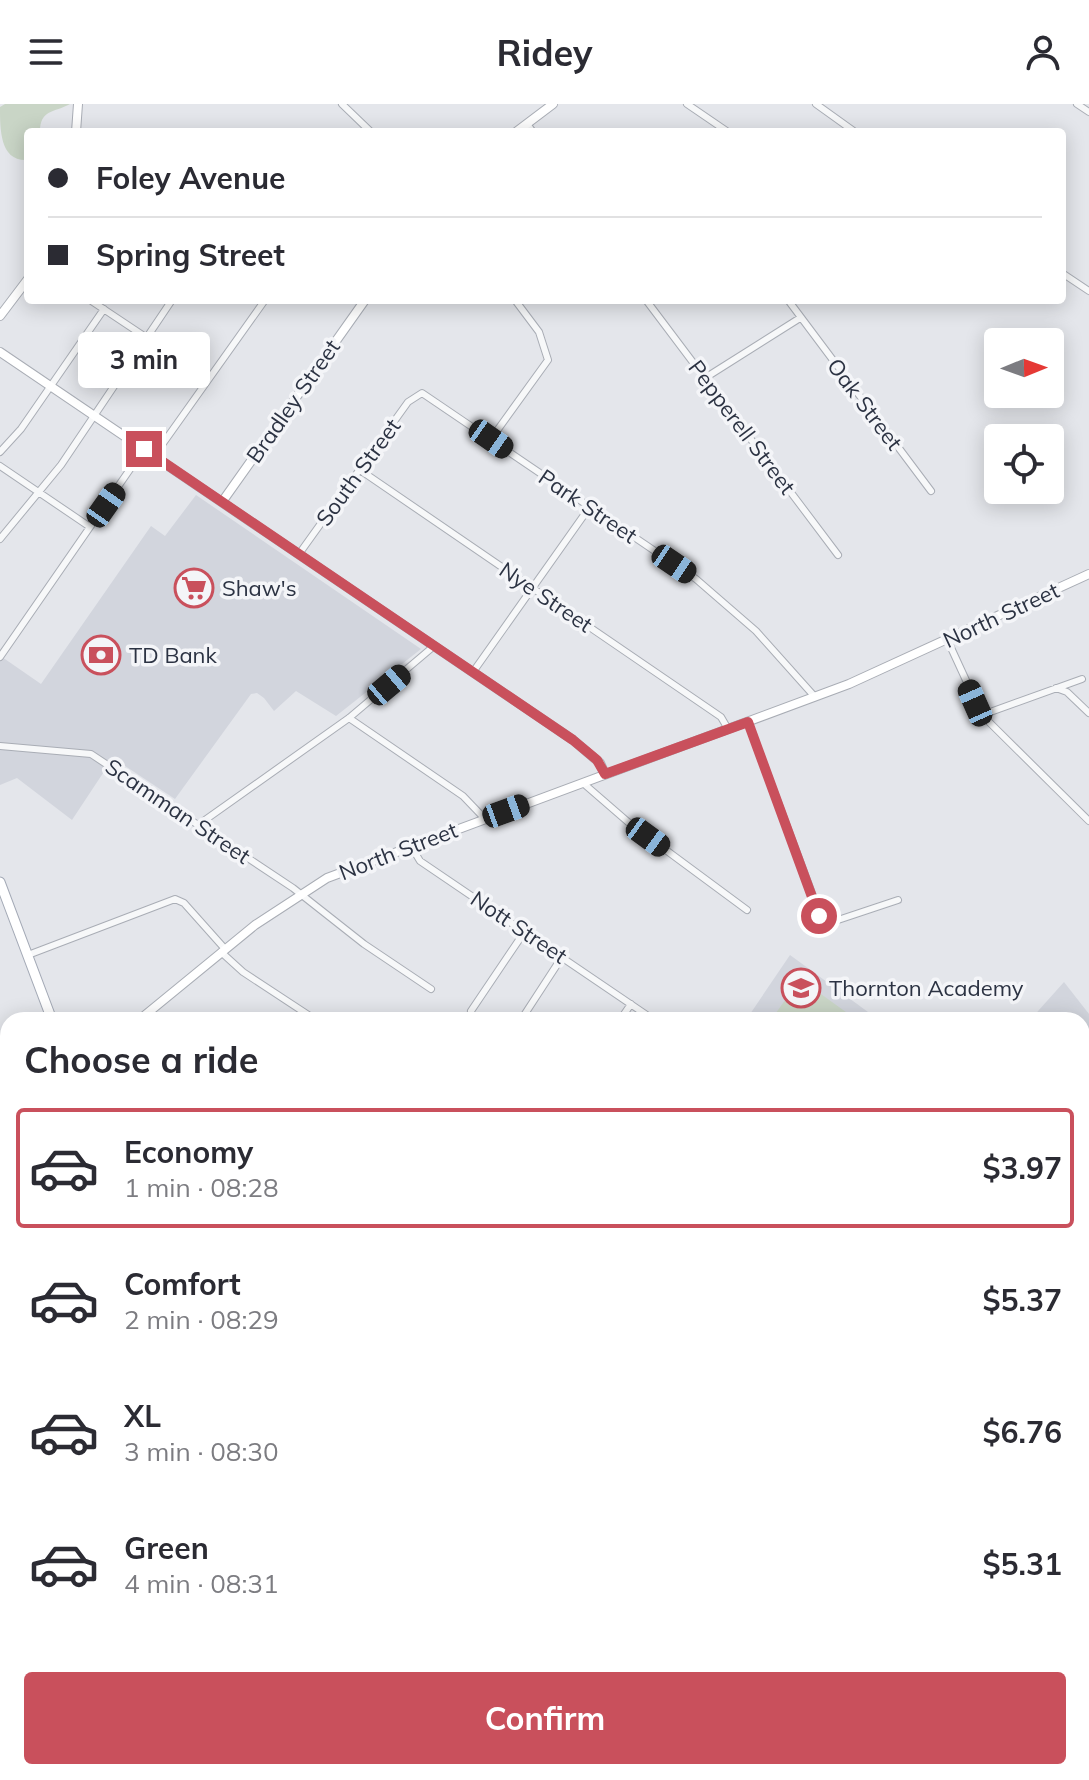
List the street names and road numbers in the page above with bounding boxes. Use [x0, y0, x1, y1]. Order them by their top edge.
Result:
street label: Bradley Street [240, 334, 346, 468]
street label: Oak Street [821, 352, 909, 456]
street label: Pepperell Street [682, 354, 802, 500]
street label: South Street [310, 413, 407, 531]
street label: Park Street [533, 463, 643, 549]
street label: Nye Street [494, 556, 598, 639]
street label: North Street [939, 576, 1064, 654]
street label: Scamman Street [100, 752, 256, 870]
street label: North Street [335, 815, 462, 886]
street label: Nott Street [465, 884, 573, 970]

